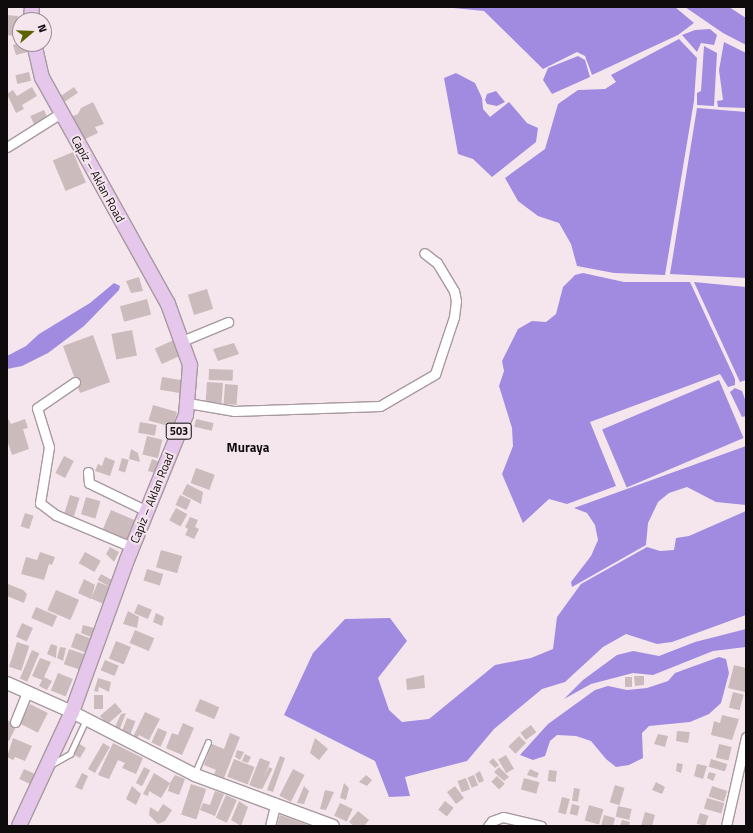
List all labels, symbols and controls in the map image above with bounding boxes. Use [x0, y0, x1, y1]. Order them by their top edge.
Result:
north arrow [12, 12, 52, 52]
text: N [34, 22, 51, 35]
street label: Capiz – Aklan Road [68, 133, 128, 225]
road number: 503 [165, 422, 193, 440]
district label: Muraya [227, 439, 269, 455]
street label: Capiz – Aklan Road [127, 451, 177, 545]

